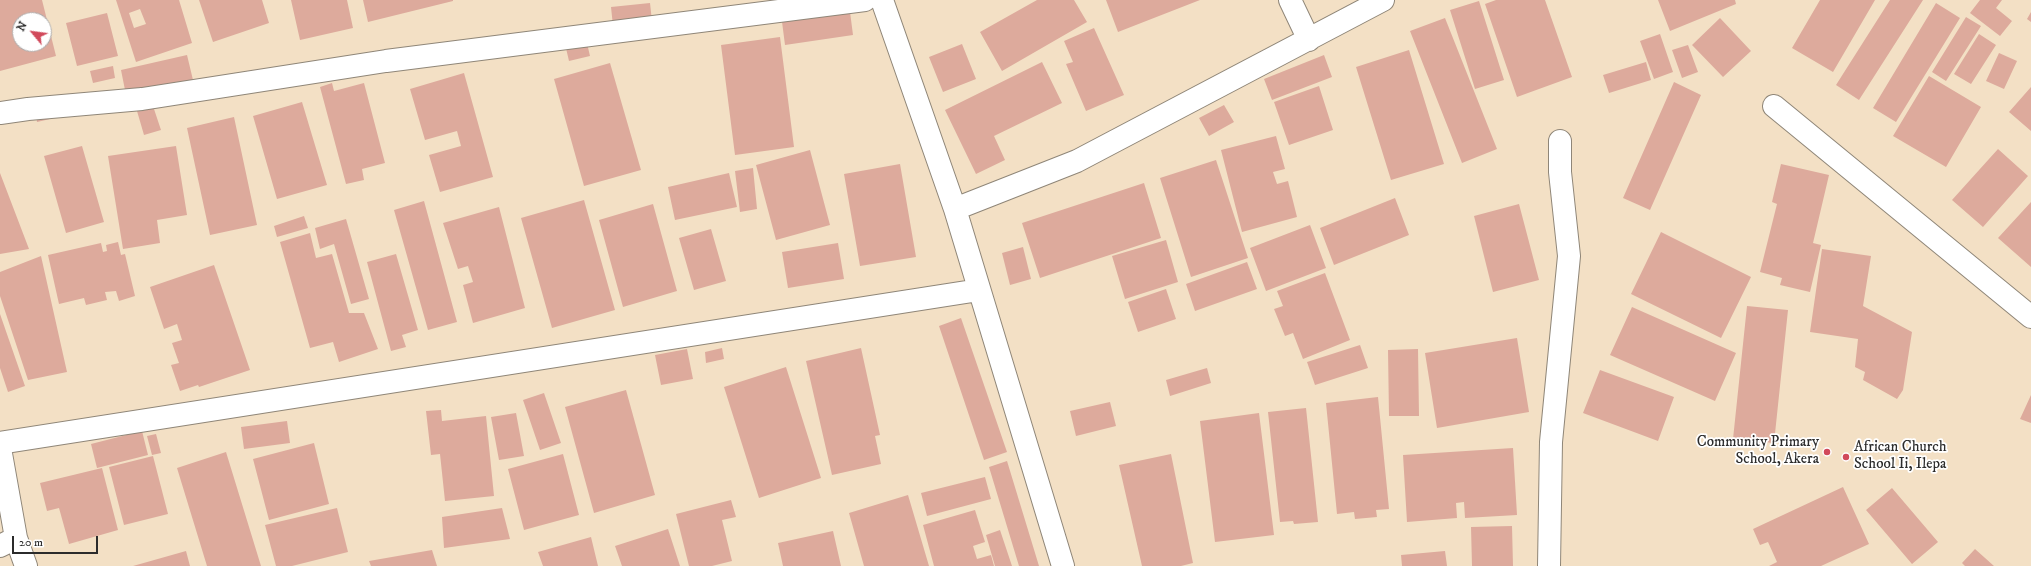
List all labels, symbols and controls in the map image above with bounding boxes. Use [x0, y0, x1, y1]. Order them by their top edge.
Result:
north arrow [12, 12, 52, 52]
text: N [14, 19, 31, 34]
place label: Community Primary School, Akera [1697, 434, 1819, 469]
place label: African Church School Ii, Ilepa [1854, 439, 1947, 474]
marker: Community Primary School, Akera [1822, 447, 1832, 457]
marker: African Church School Ii, Ilepa [1841, 452, 1851, 462]
scale bar [14, 528, 100, 554]
text: 20 m [19, 535, 43, 550]

